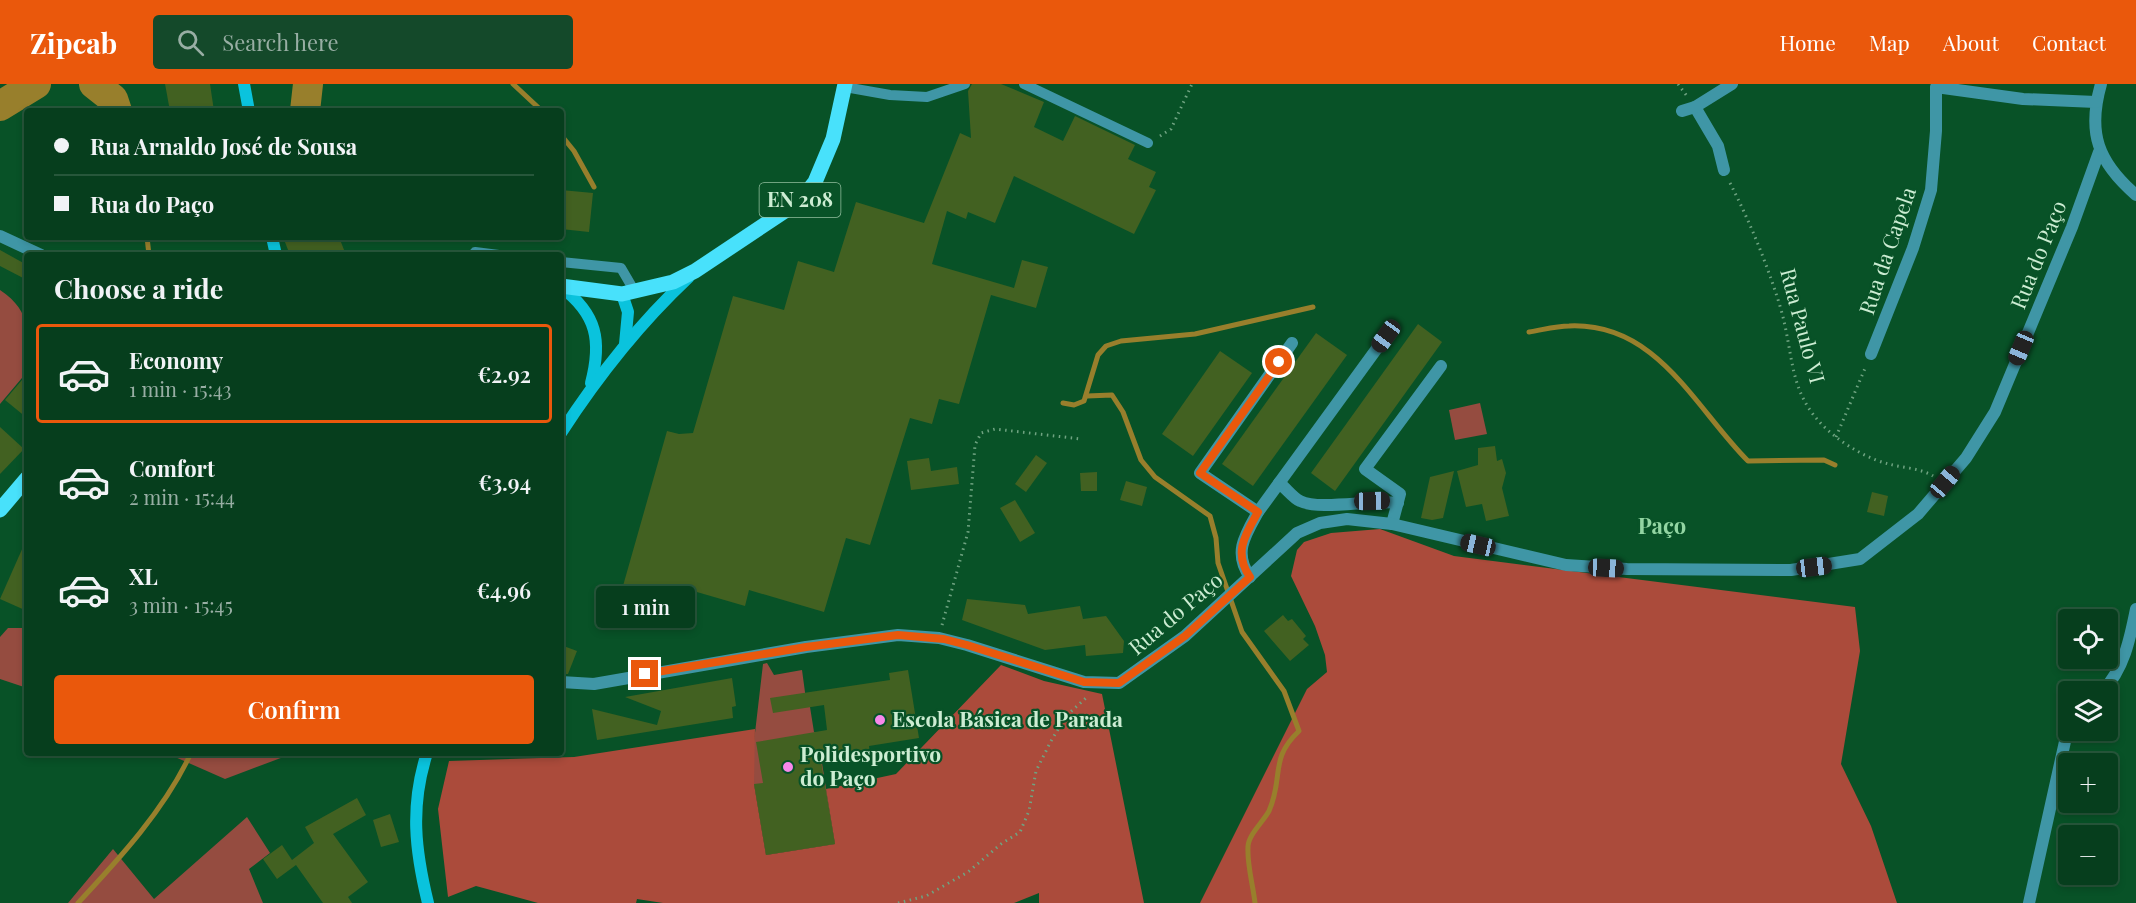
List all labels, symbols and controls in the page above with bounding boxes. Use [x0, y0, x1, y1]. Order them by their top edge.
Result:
search box [153, 15, 573, 69]
text: Zipcab [30, 24, 117, 61]
icon: search [174, 26, 207, 59]
text: Search here [222, 27, 339, 57]
text: Home [1780, 28, 1836, 56]
text: Map [1869, 28, 1910, 56]
text: About [1943, 28, 1999, 56]
text: Contact [2032, 28, 2106, 56]
text: Rua Arnaldo José de Sousa [90, 131, 357, 161]
street label: Rua da Capela [1851, 182, 1921, 318]
road number: EN 208 [760, 183, 840, 217]
text: Rua do Paço [90, 189, 214, 219]
street label: Rua do Paço [2003, 196, 2072, 313]
street label: Rua Paulo VI [1775, 265, 1833, 386]
text: Choose a ride [54, 270, 223, 306]
car [1368, 316, 1404, 356]
car [2006, 328, 2036, 368]
text: Economy [129, 345, 223, 375]
icon: car [57, 347, 111, 401]
route start [1265, 348, 1292, 375]
text: €2.92 [477, 359, 531, 389]
text: 1 min · 15:43 [129, 375, 232, 402]
text: Comfort [129, 453, 215, 483]
icon: car [57, 455, 111, 509]
car [1927, 462, 1963, 502]
text: €3.94 [478, 467, 531, 497]
text: 2 min · 15:44 [129, 483, 235, 510]
car [1354, 492, 1390, 510]
district label: Paço [1638, 510, 1686, 540]
car [1458, 532, 1498, 558]
car [1795, 556, 1833, 578]
car [1588, 558, 1624, 578]
text: XL [129, 561, 158, 591]
icon: car [57, 563, 111, 617]
street label: Rua do Paço [1122, 565, 1228, 660]
text: €4.96 [476, 575, 531, 605]
callout: 1 min [596, 587, 694, 629]
text: 3 min · 15:45 [129, 591, 233, 618]
text: 1 min [621, 593, 670, 620]
map controls [2058, 609, 2118, 885]
button: locate [2058, 609, 2118, 669]
route end [631, 660, 658, 687]
button: Confirm [54, 675, 534, 744]
button: layers [2058, 681, 2118, 741]
place label: Escola Básica de Parada [892, 704, 1123, 732]
marker: Escola Básica de Parada [873, 713, 887, 727]
place label: Polidesportivo do Paço [800, 739, 941, 791]
button: + [2058, 753, 2118, 813]
marker: Polidesportivo do Paço [781, 760, 795, 774]
button: − [2058, 825, 2118, 885]

